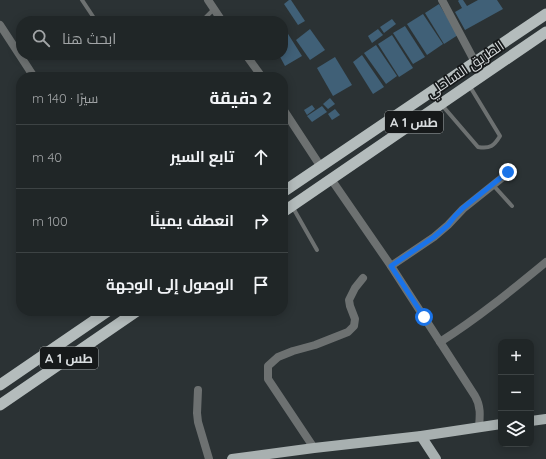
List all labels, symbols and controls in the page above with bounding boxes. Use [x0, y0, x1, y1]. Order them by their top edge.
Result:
search box [16, 16, 288, 60]
icon: search [30, 27, 52, 49]
text: ابحث هنا [62, 29, 116, 48]
street label: الطريق الساحلي [423, 36, 509, 104]
text: 2 دقيقة [209, 87, 272, 108]
text: سيرًا · 140 m [32, 90, 98, 106]
road number: A 1 طس [385, 111, 443, 133]
icon: ahead [250, 146, 272, 168]
text: تابع السير [170, 147, 234, 166]
text: 40 m [32, 149, 62, 165]
route end [499, 163, 517, 181]
icon: right [250, 210, 272, 232]
text: انعطف يمينًا [150, 211, 234, 230]
text: 100 m [32, 213, 68, 229]
icon: arrive [250, 274, 272, 296]
text: الوصول إلى الوجهة [106, 275, 234, 294]
route start [415, 308, 433, 326]
map controls [498, 339, 534, 447]
button: + [498, 339, 534, 375]
road number: A 1 طس [40, 347, 98, 369]
button: − [498, 375, 534, 411]
button: layers [498, 411, 534, 447]

